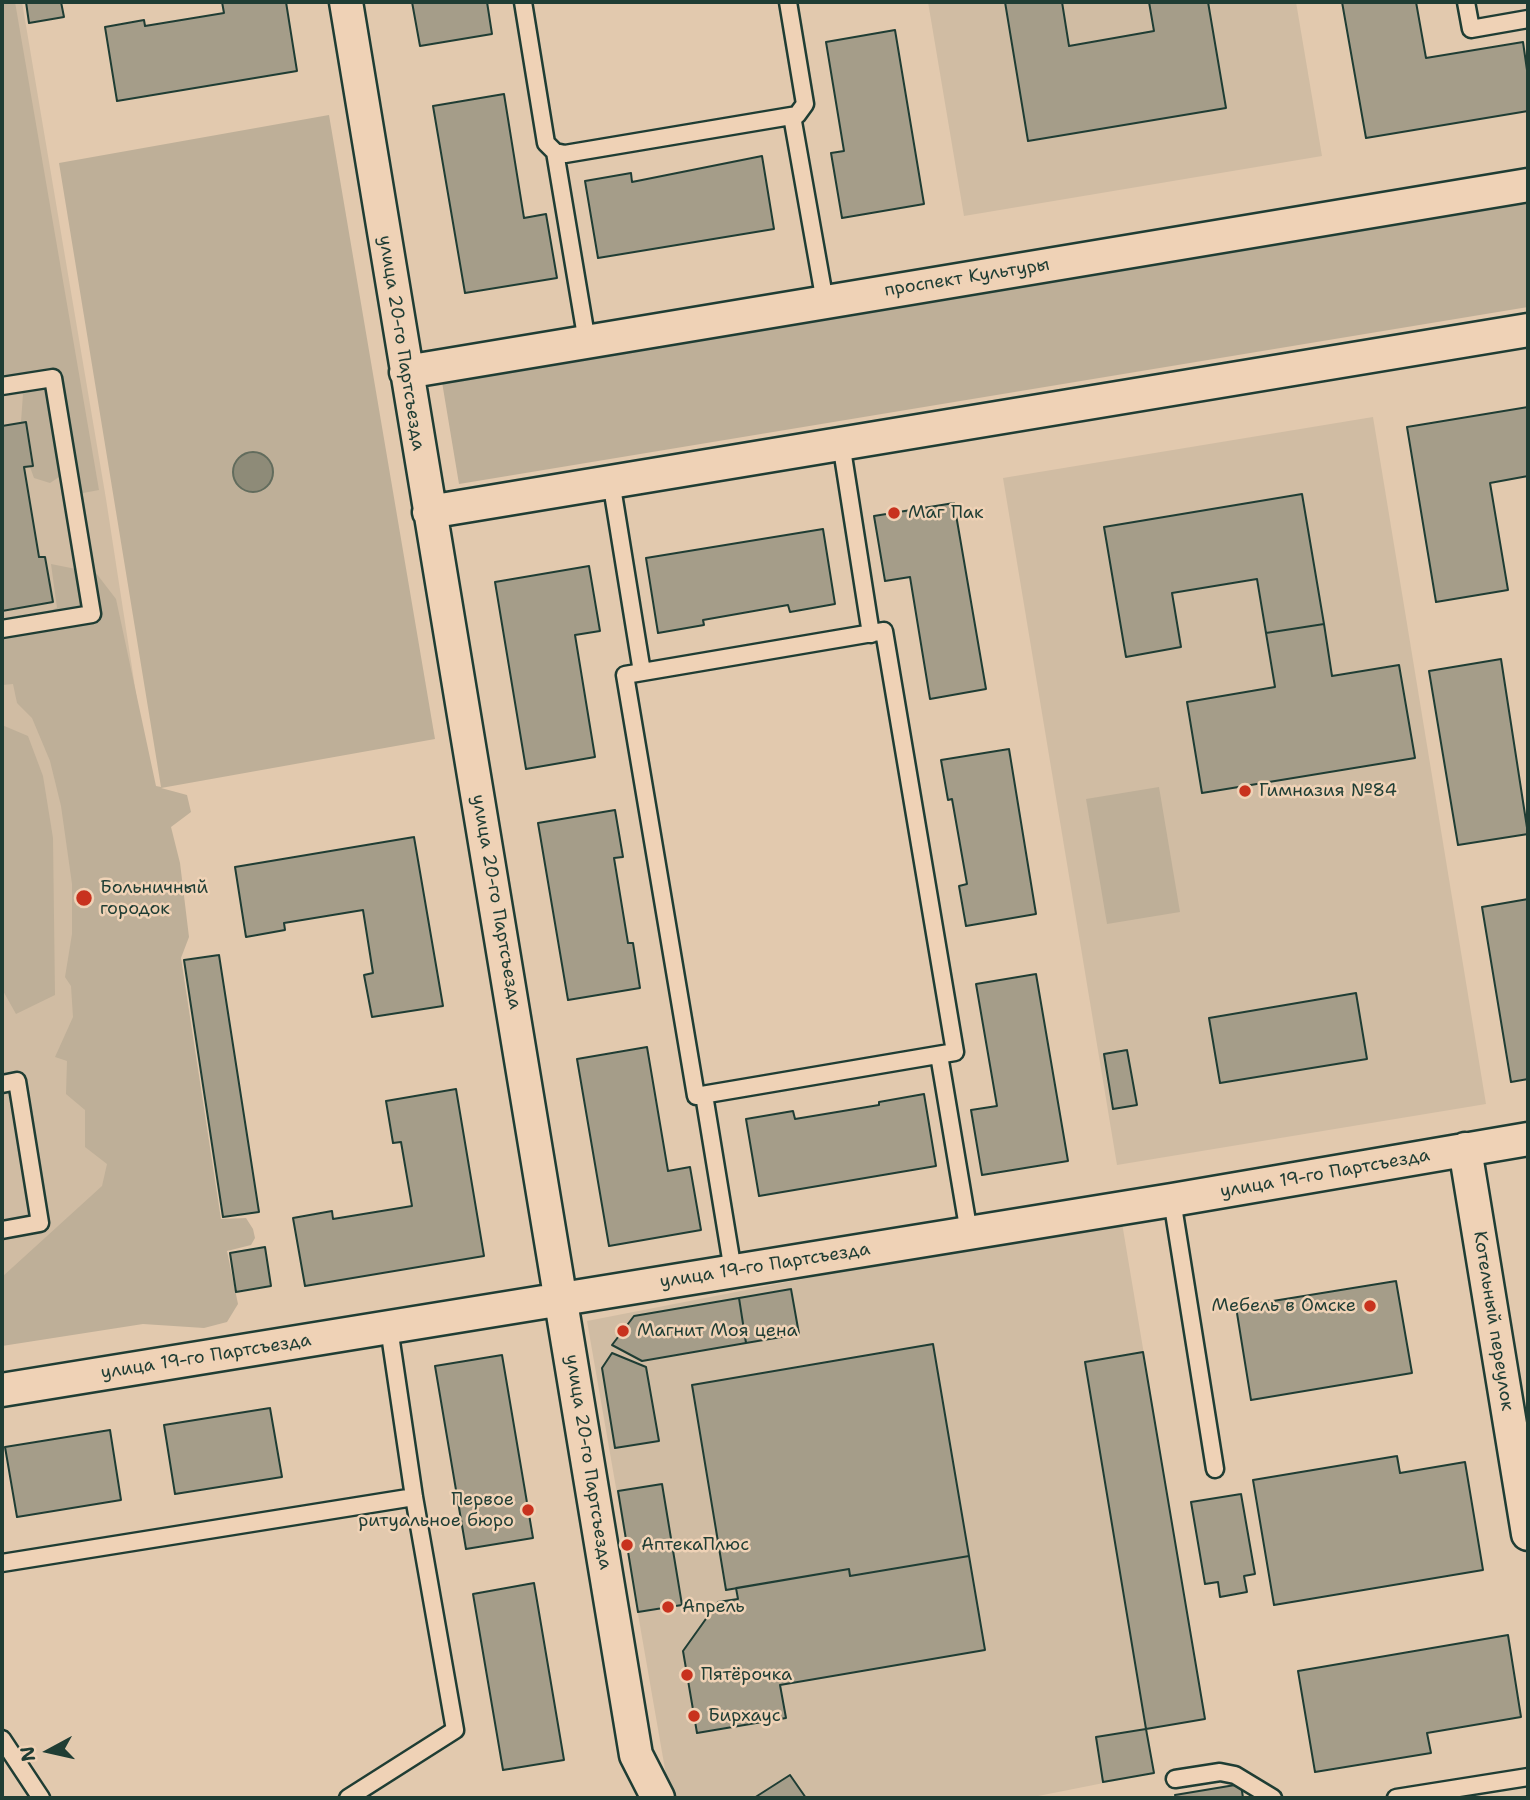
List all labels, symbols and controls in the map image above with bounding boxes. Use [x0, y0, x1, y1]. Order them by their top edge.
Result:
street label: улица 20-го Партсъезда [373, 234, 429, 452]
street label: проспект Культуры [883, 254, 1051, 302]
place label: Маг Пак [908, 502, 983, 524]
marker: Маг Пак [886, 505, 902, 521]
place label: Гимназия №84 [1259, 780, 1397, 802]
marker: Гимназия №84 [1237, 783, 1253, 799]
street label: улица 20-го Партсъезда [466, 793, 526, 1011]
place label: Больничный городок [100, 877, 208, 920]
marker: Больничный городок [74, 888, 94, 908]
street label: улица 19-го Партсъезда [1218, 1145, 1432, 1203]
street label: Котельный переулок [1468, 1230, 1518, 1412]
street label: улица 19-го Партсъезда [658, 1239, 872, 1293]
place label: Мебель в Омске [1212, 1295, 1356, 1317]
marker: Мебель в Омске [1362, 1298, 1378, 1314]
place label: Магнит Моя цена [637, 1320, 798, 1342]
marker: Магнит Моя цена [615, 1323, 631, 1339]
street label: улица 19-го Партсъезда [99, 1330, 313, 1384]
street label: улица 20-го Партсъезда [560, 1353, 616, 1571]
place label: Первое ритуальное бюро [358, 1489, 514, 1532]
marker: Первое ритуальное бюро [520, 1502, 536, 1518]
place label: АптекаПлюс [641, 1534, 749, 1556]
marker: АптекаПлюс [619, 1537, 635, 1553]
place label: Апрель [682, 1596, 745, 1618]
marker: Апрель [660, 1599, 676, 1615]
place label: Пятёрочка [701, 1664, 792, 1686]
marker: Пятёрочка [679, 1667, 695, 1683]
place label: Бирхаус [708, 1705, 781, 1727]
marker: Бирхаус [686, 1708, 702, 1724]
north arrow [14, 1716, 84, 1786]
text: N [14, 1745, 41, 1763]

